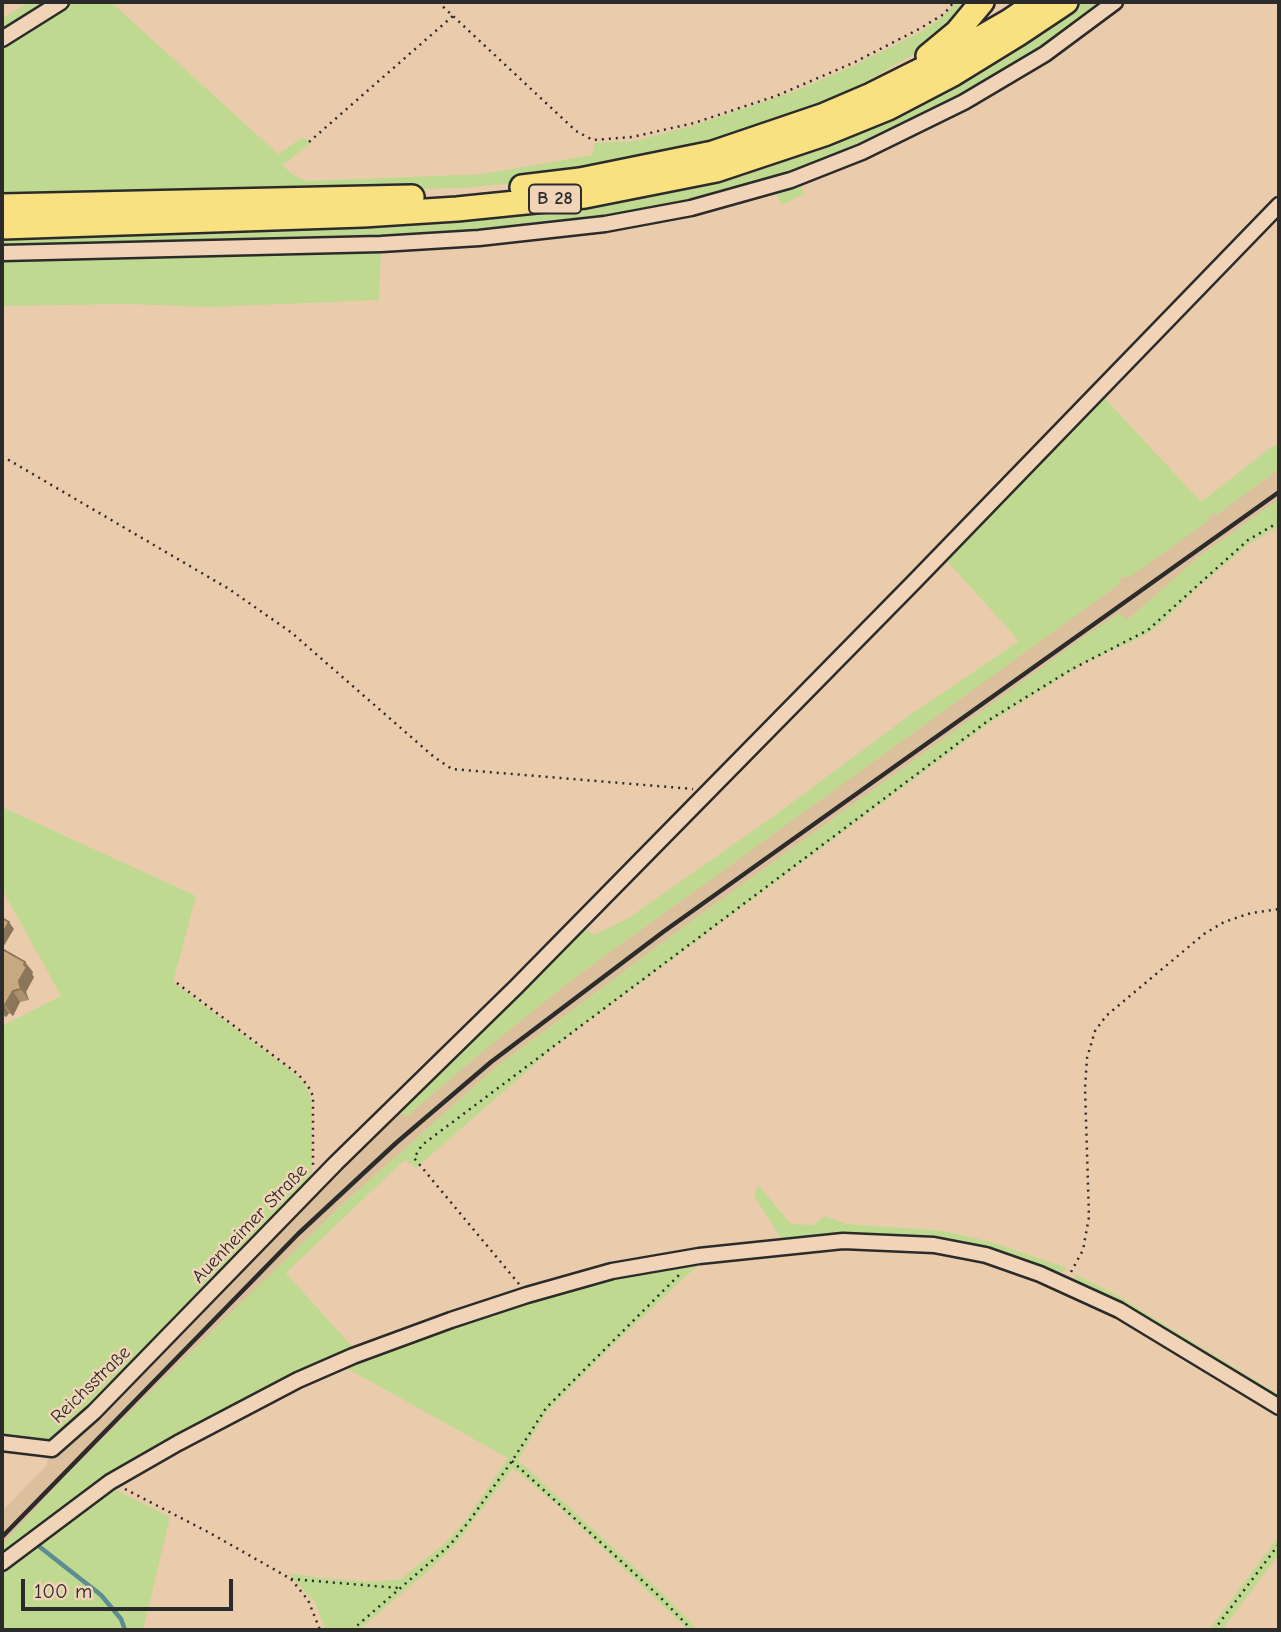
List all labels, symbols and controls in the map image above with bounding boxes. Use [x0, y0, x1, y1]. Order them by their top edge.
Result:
road number: B 28 [529, 184, 581, 214]
street label: Auenheimer Straße [188, 1160, 312, 1288]
street label: Reichsstraße [46, 1341, 136, 1429]
scale bar [24, 1566, 236, 1610]
text: 100 m [34, 1579, 92, 1603]

